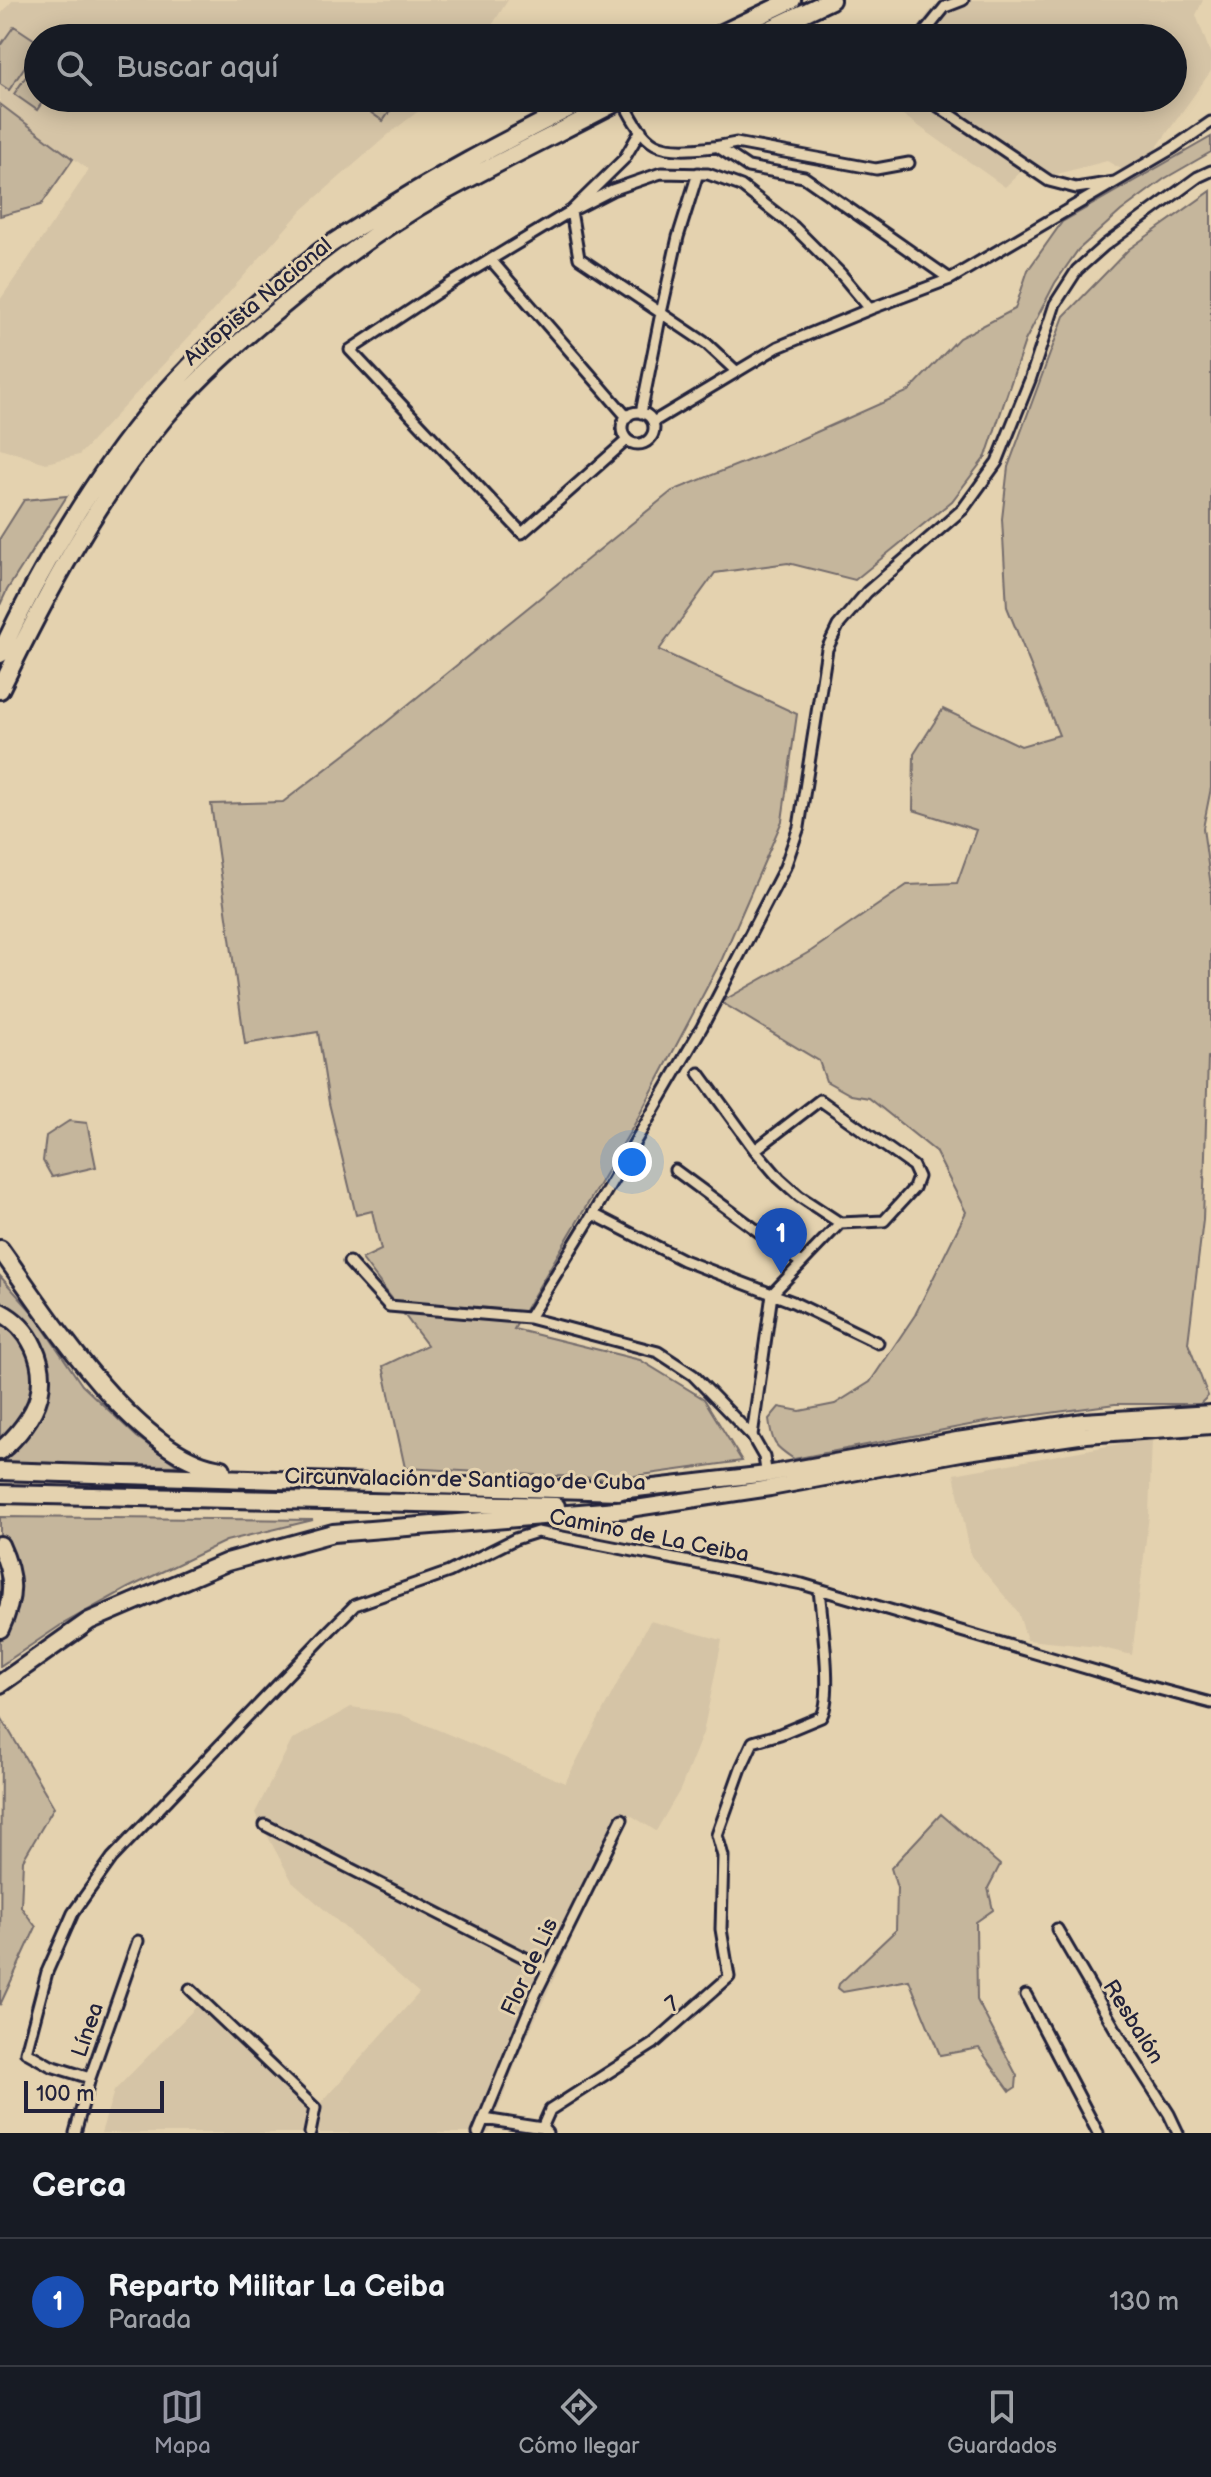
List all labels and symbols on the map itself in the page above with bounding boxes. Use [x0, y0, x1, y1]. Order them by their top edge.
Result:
street label: Autopista Nacional [178, 232, 338, 372]
your location [612, 1142, 652, 1182]
pin: 1 [755, 1208, 807, 1274]
street label: Circunvalación de Santiago de Cuba [284, 1463, 646, 1497]
street label: Camino de La Ceiba [547, 1503, 751, 1569]
street label: Flor de Lis [496, 1914, 564, 2020]
street label: Resbalón [1097, 1975, 1169, 2069]
street label: 7 [660, 1990, 686, 2018]
street label: Línea [66, 1999, 110, 2061]
scale bar [24, 2077, 164, 2113]

